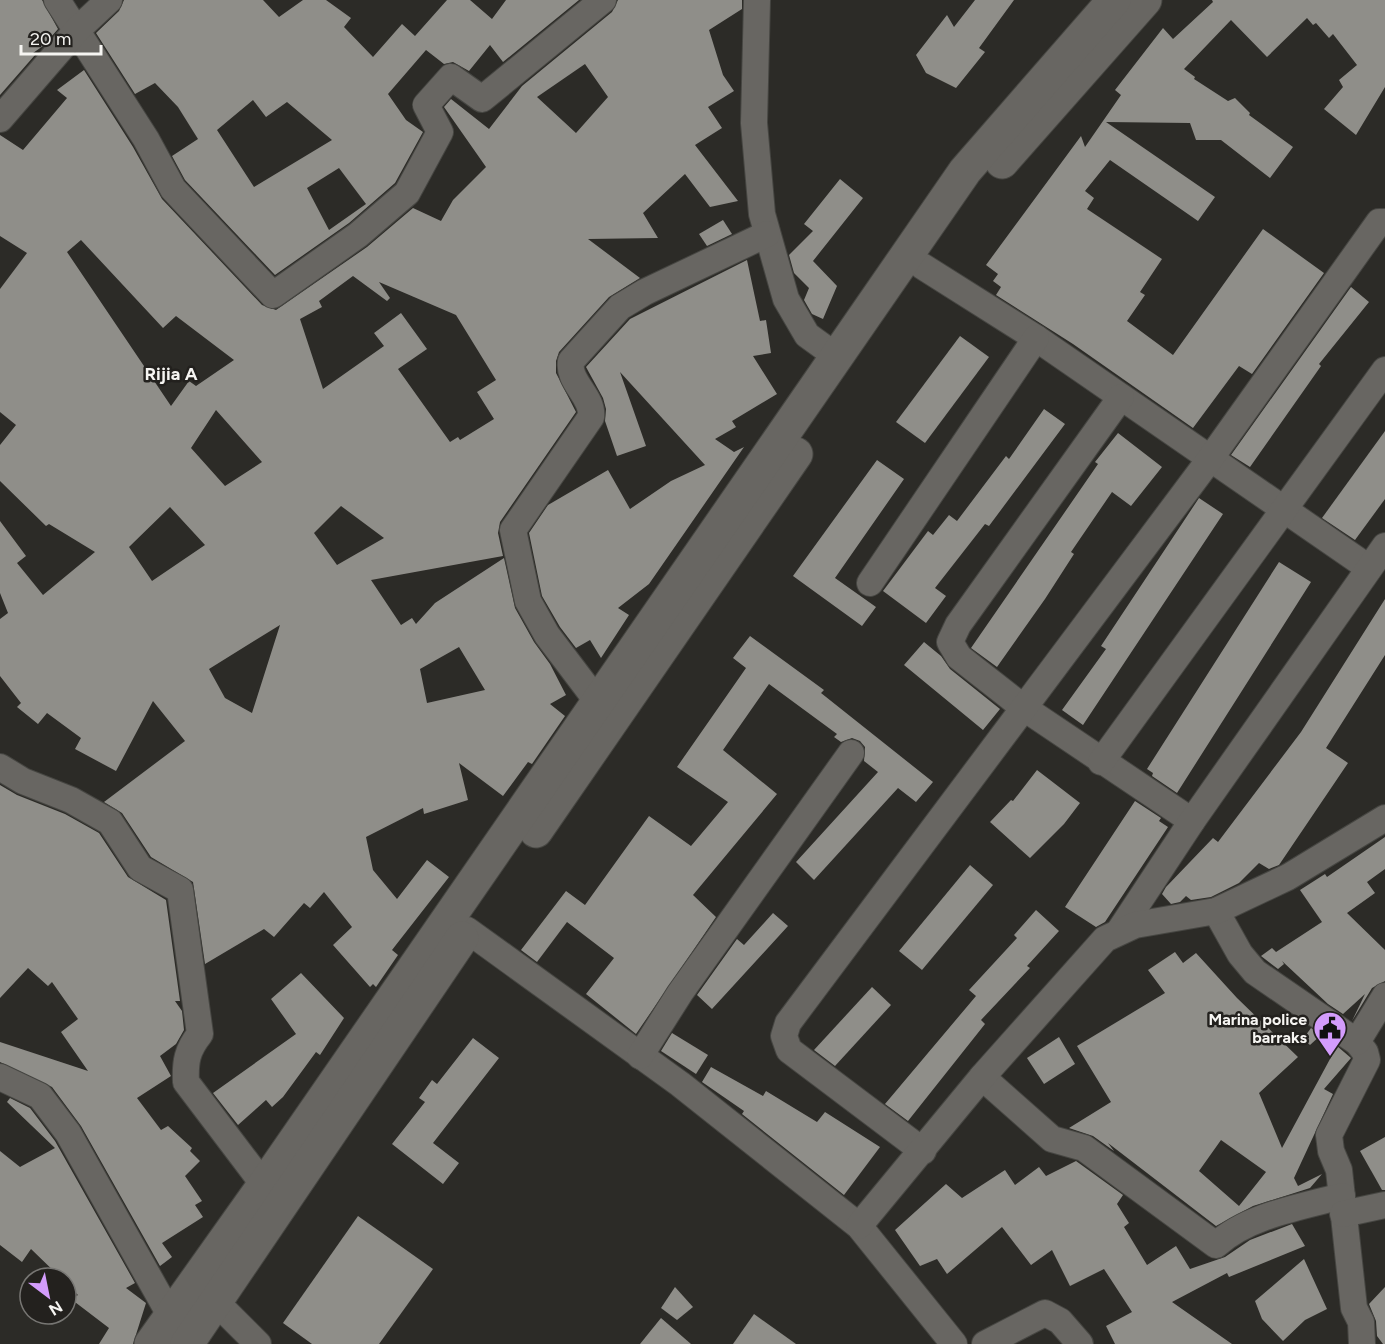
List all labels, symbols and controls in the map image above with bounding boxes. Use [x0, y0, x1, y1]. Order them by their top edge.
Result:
scale bar [21, 18, 100, 56]
text: 20 m [30, 28, 71, 50]
district label: Rijia A [144, 363, 198, 385]
place label: Marina police barraks [1208, 1010, 1308, 1047]
public building icon: Marina police barraks [1312, 1010, 1348, 1057]
north arrow [18, 1266, 78, 1326]
text: N [45, 1297, 66, 1320]

